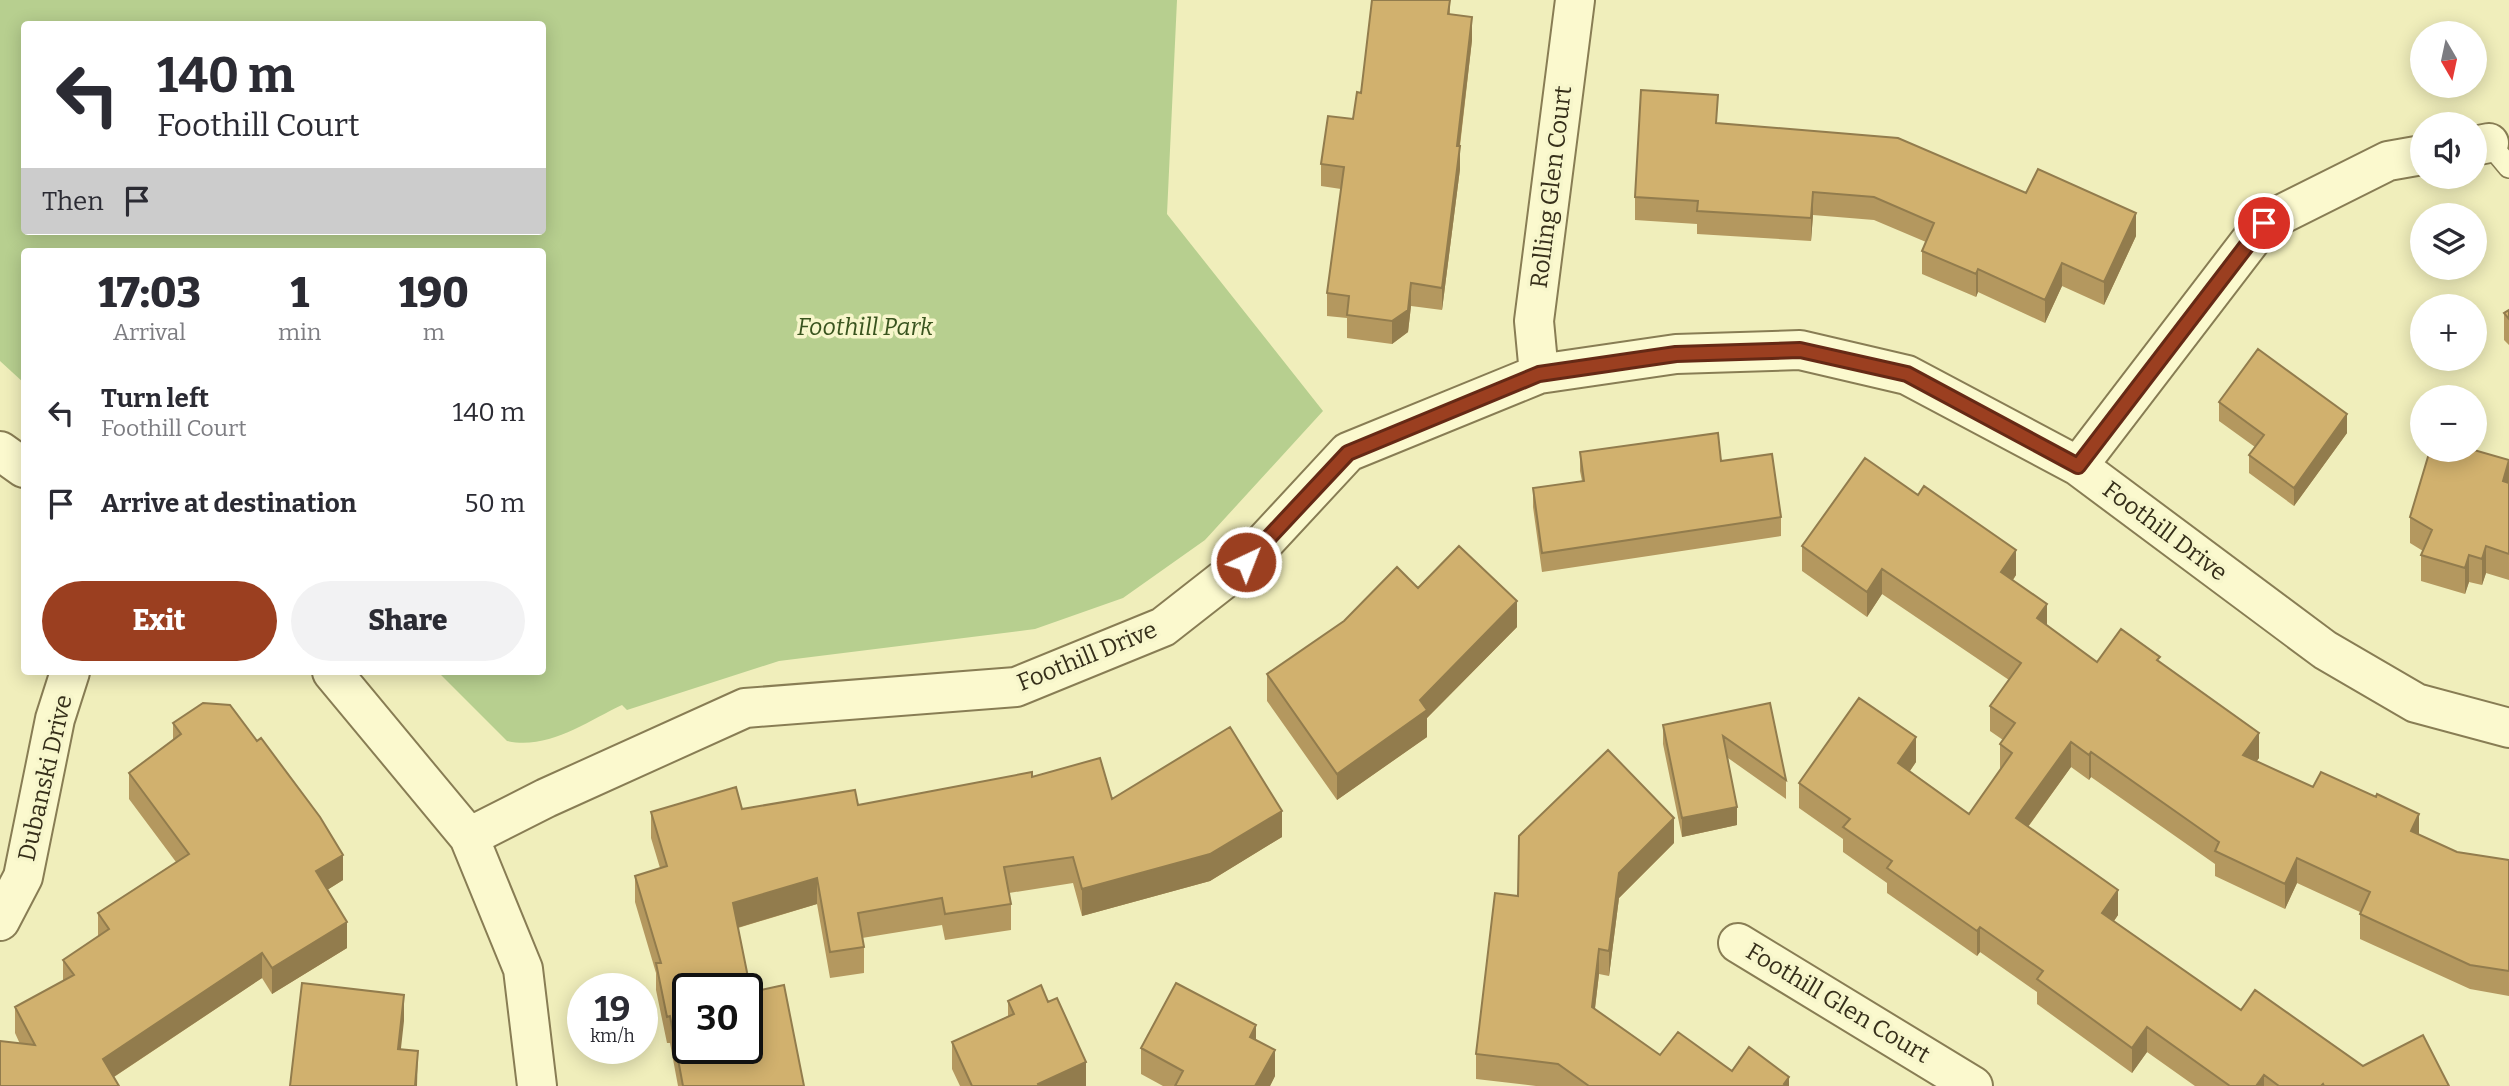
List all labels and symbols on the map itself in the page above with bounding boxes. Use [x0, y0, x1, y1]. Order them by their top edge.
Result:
north arrow [2410, 21, 2487, 98]
street label: Rolling Glen Court [1525, 84, 1577, 290]
pin [2234, 193, 2294, 253]
park label: Foothill Park [797, 313, 934, 341]
street label: Foothill Drive [2097, 475, 2233, 587]
position arrow [1209, 525, 1283, 599]
street label: Foothill Drive [1013, 615, 1161, 697]
street label: Dubanski Drive [12, 692, 78, 864]
street label: Foothill Glen Court [1741, 937, 1935, 1069]
speed limit sign: 30 [672, 973, 763, 1064]

